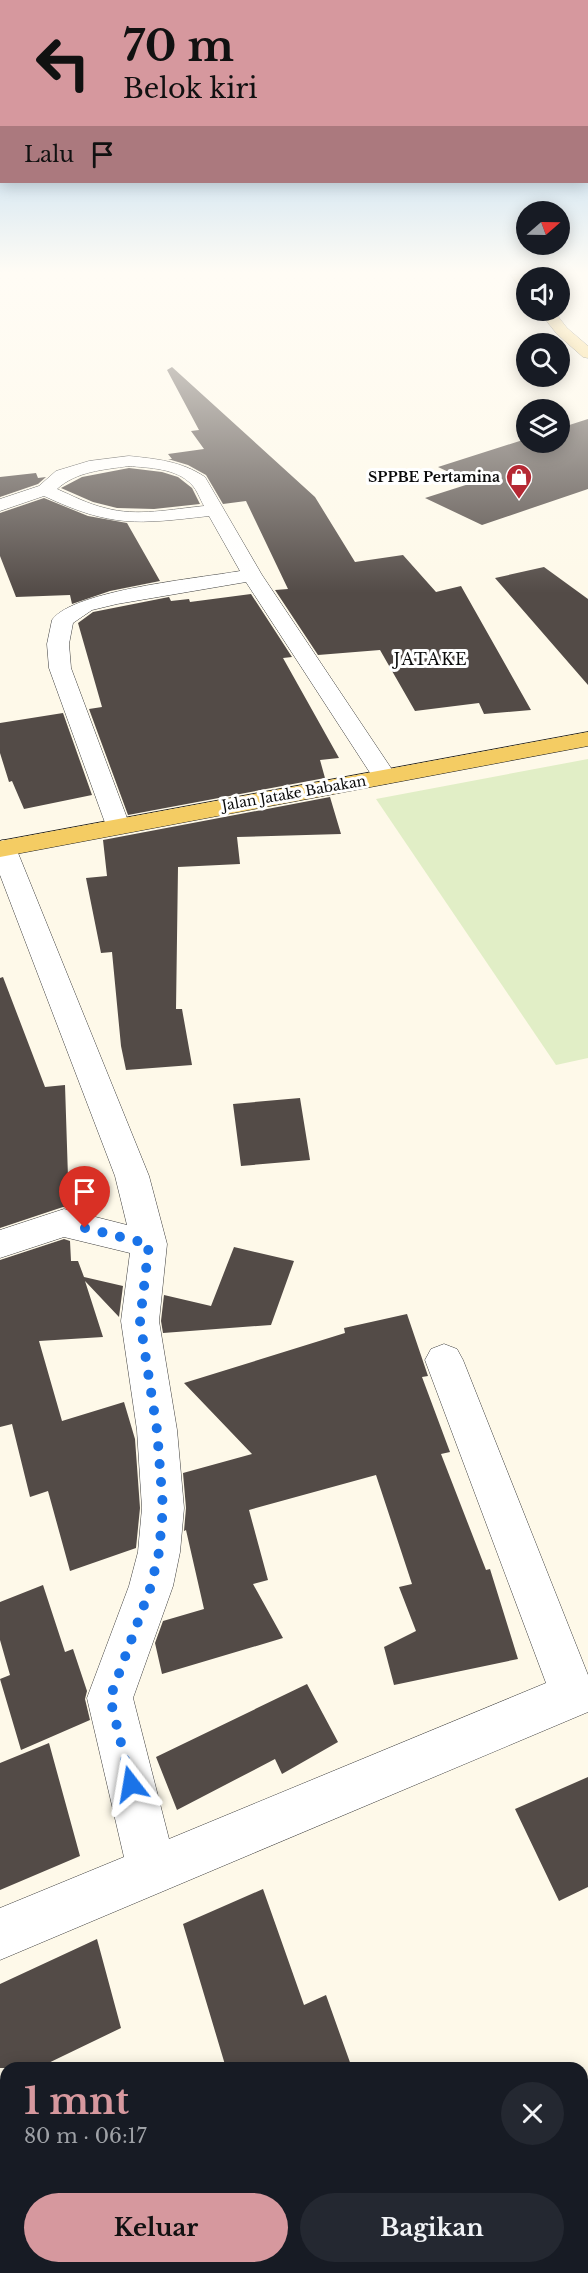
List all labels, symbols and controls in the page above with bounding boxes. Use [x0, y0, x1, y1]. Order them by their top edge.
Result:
text: 70 m [123, 20, 234, 72]
icon: left [24, 24, 102, 102]
text: Belok kiri [123, 72, 258, 105]
icon: arrive [86, 138, 119, 171]
text: Lalu [24, 141, 74, 168]
north arrow [516, 201, 570, 255]
map controls [516, 201, 570, 453]
button: sound [516, 267, 570, 321]
button: search [516, 333, 570, 387]
button: layers [516, 399, 570, 453]
shop icon: SPPBE Pertamina [504, 462, 534, 500]
place label: SPPBE Pertamina [368, 468, 500, 486]
district label: JATAKE [392, 649, 468, 669]
street label: Jalan Jatake Babakan [218, 771, 368, 815]
pin [59, 1166, 110, 1228]
icon: arrive [68, 1175, 101, 1208]
position arrow [99, 1752, 163, 1816]
text: 1 mnt [24, 2079, 129, 2124]
button: close [501, 2082, 564, 2145]
text: 80 m · 06:17 [24, 2124, 147, 2148]
button: Keluar [24, 2193, 288, 2262]
button: Bagikan [300, 2193, 564, 2262]

